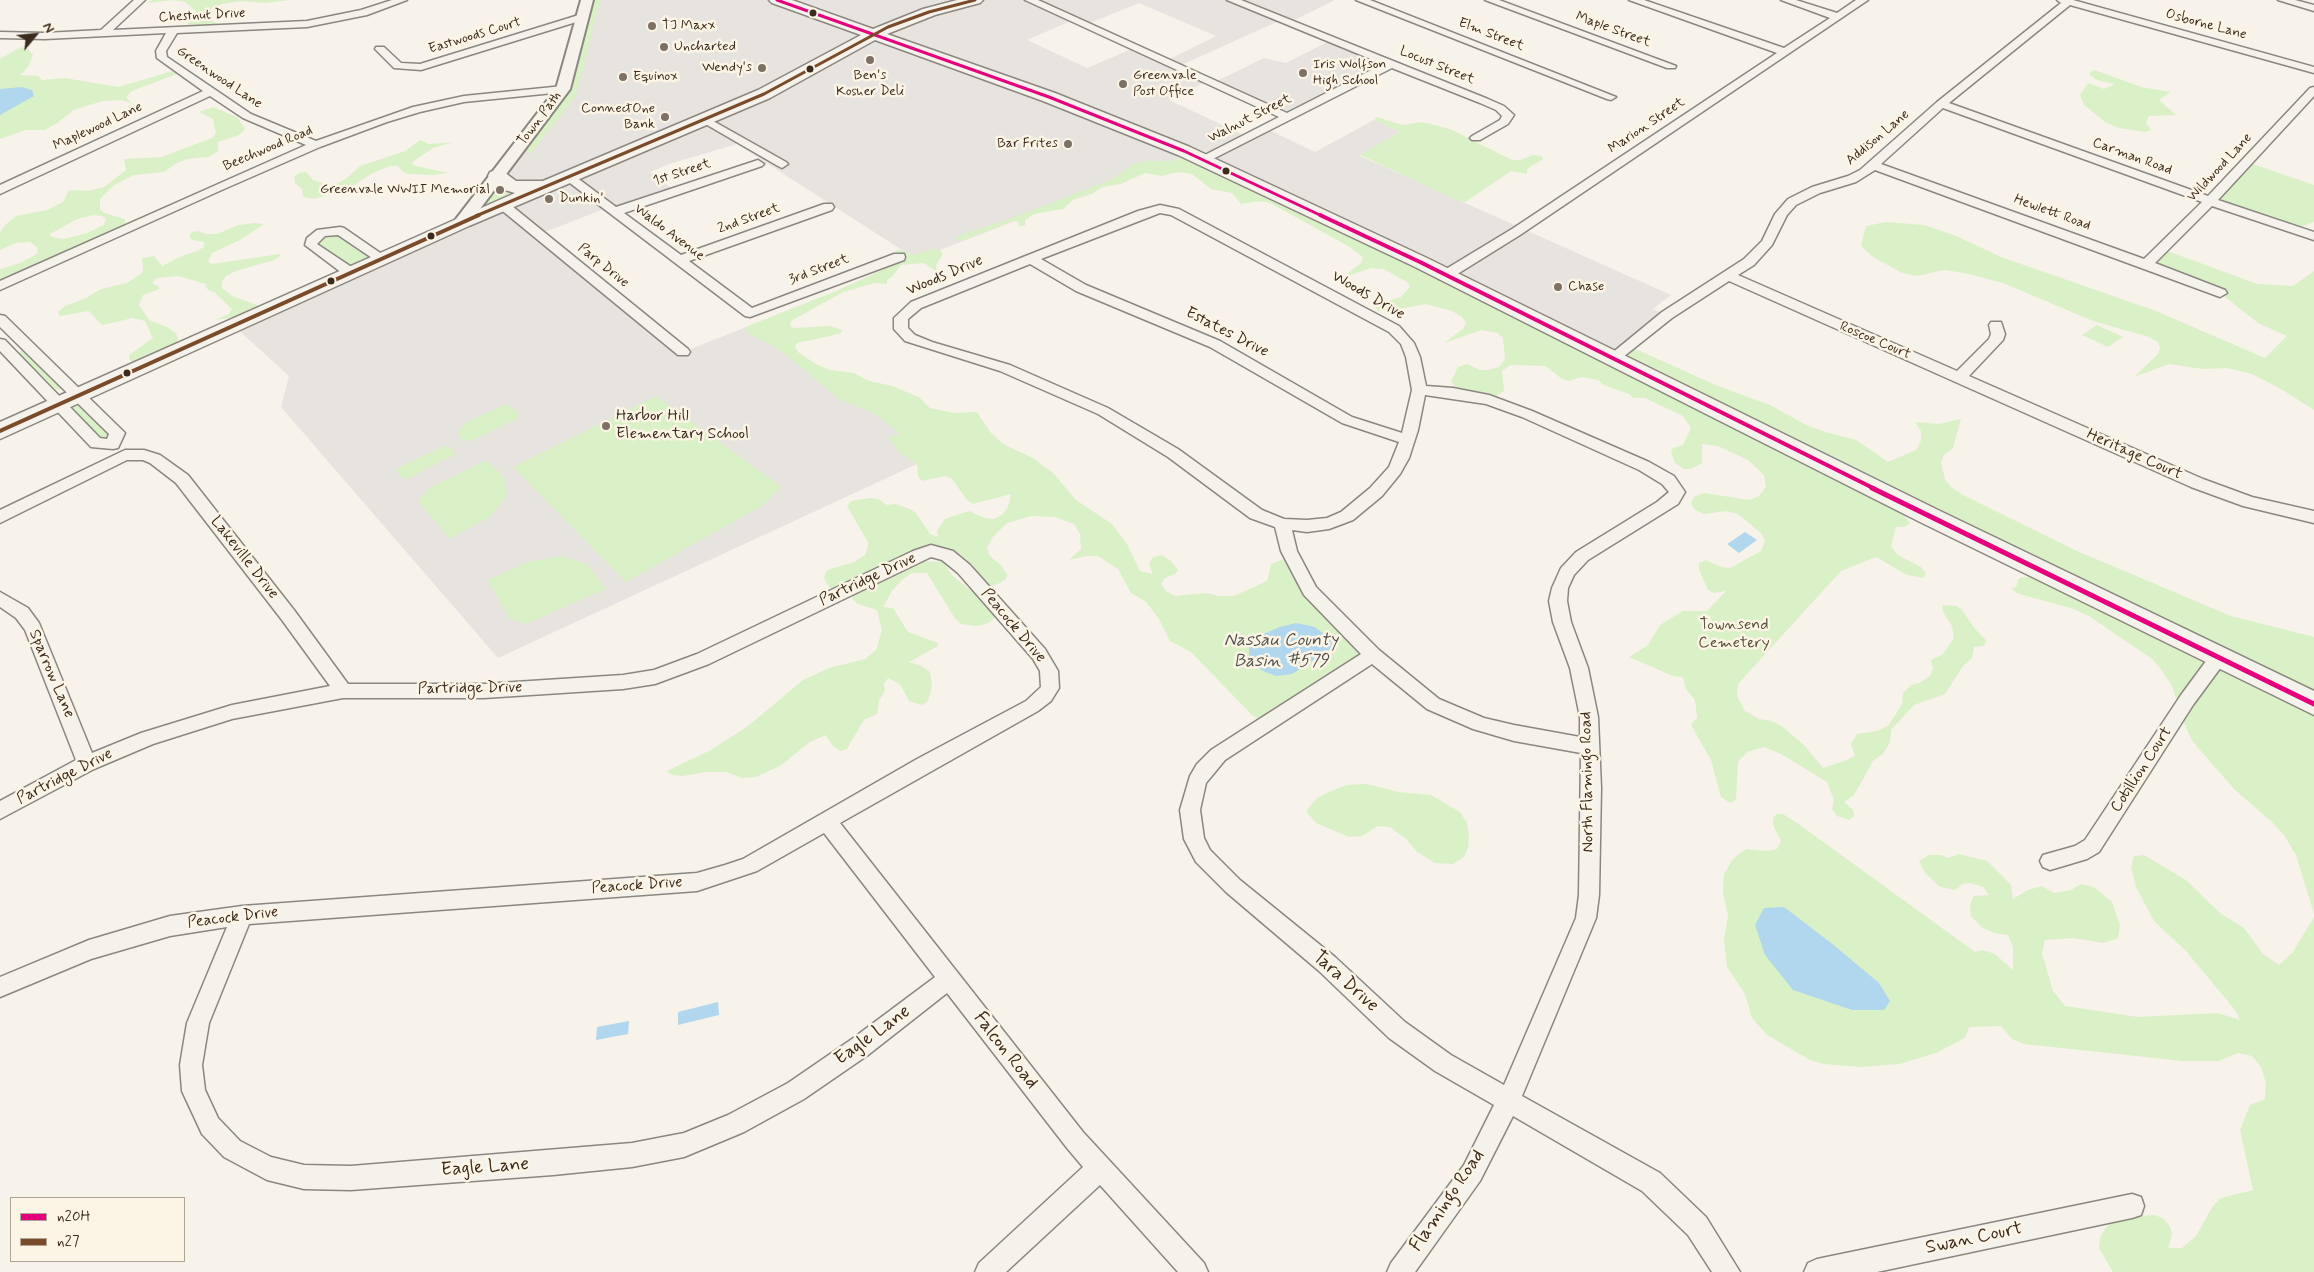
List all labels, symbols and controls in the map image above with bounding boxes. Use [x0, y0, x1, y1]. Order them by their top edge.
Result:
street label: Chestnut Drive [158, 5, 246, 27]
street label: Osborne Lane [2164, 6, 2248, 44]
unlabelled marker [808, 8, 818, 18]
street label: Maple Street [1573, 9, 1653, 51]
north arrow [10, 10, 60, 60]
street label: Eastwoods Court [427, 14, 523, 58]
street label: Elm Street [1456, 15, 1526, 55]
place label: TJ Maxx [662, 18, 715, 34]
text: N [38, 20, 58, 36]
marker: TJ Maxx [646, 20, 658, 32]
place label: Uncharted [674, 39, 736, 55]
marker: Uncharted [658, 41, 670, 53]
street label: Greenwood Lane [173, 43, 265, 113]
street label: Locust Street [1397, 43, 1477, 89]
marker: Ben's Kosher Deli [864, 54, 876, 66]
place label: Iris Wolfson High School [1313, 57, 1386, 90]
place label: Wendy's [702, 60, 752, 76]
marker: Wendy's [756, 62, 768, 74]
unlabelled marker [805, 64, 815, 74]
marker: Iris Wolfson High School [1297, 67, 1309, 79]
place label: Ben's Kosher Deli [836, 68, 904, 100]
place label: Greenvale Post Office [1133, 68, 1197, 100]
place label: Equinox [633, 69, 678, 85]
marker: Equinox [617, 71, 629, 83]
marker: Greenvale Post Office [1117, 78, 1129, 90]
street label: Town Path [514, 89, 566, 149]
street label: Walnut Street [1206, 91, 1294, 147]
street label: Marion Street [1606, 94, 1688, 158]
street label: Maplewood Lane [51, 99, 145, 155]
place label: ConnectOne Bank [581, 101, 655, 134]
street label: Addison Lane [1843, 107, 1913, 169]
marker: ConnectOne Bank [659, 111, 671, 123]
street label: Beechwood Road [221, 123, 315, 175]
street label: Wildwood Lane [2184, 130, 2256, 206]
street label: Carman Road [2090, 135, 2174, 179]
place label: Bar Frites [997, 136, 1058, 152]
marker: Bar Frites [1062, 138, 1074, 150]
street label: 1st Street [651, 156, 713, 190]
unlabelled marker [1221, 166, 1231, 176]
place label: Greenvale WWII Memorial [320, 182, 490, 198]
marker: Greenvale WWII Memorial [494, 184, 506, 196]
place label: Dunkin' [559, 191, 603, 207]
street label: Hewlett Road [2011, 191, 2093, 235]
marker: Dunkin' [543, 193, 555, 205]
street label: 2nd Street [716, 200, 782, 238]
street label: Waldo Avenue [630, 201, 708, 265]
unlabelled marker [426, 231, 436, 241]
street label: Parp Drive [574, 240, 632, 292]
street label: 3rd Street [787, 251, 851, 289]
street label: Woods Drive [904, 251, 986, 301]
street label: Woods Drive [1328, 267, 1408, 325]
unlabelled marker [326, 276, 336, 286]
place label: Chase [1568, 279, 1604, 295]
marker: Chase [1552, 281, 1564, 293]
street label: Estates Drive [1182, 304, 1272, 362]
street label: Roscoe Court [1837, 318, 1913, 364]
unlabelled marker [122, 368, 132, 378]
place label: Harbor Hill Elementary School [616, 407, 749, 445]
marker: Harbor Hill Elementary School [600, 420, 612, 432]
street label: Heritage Court [2083, 425, 2185, 485]
street label: Lakeville Drive [206, 513, 282, 603]
street label: Partridge Drive [816, 549, 920, 611]
street label: Peacock Drive [976, 585, 1050, 667]
park label: Townsend Cemetery [1698, 616, 1770, 654]
street label: Sparrow Lane [24, 627, 78, 721]
water label: Nassau County Basin #579 [1224, 630, 1338, 672]
street label: Partridge Drive [417, 678, 523, 700]
street label: North Flamingo Road [1577, 711, 1599, 853]
street label: Cotillion Court [2107, 724, 2177, 816]
street label: Partridge Drive [14, 745, 116, 809]
street label: Peacock Drive [591, 873, 683, 899]
street label: Peacock Drive [187, 903, 279, 933]
street label: Tara Drive [1307, 946, 1383, 1018]
street label: Eagle Lane [831, 1001, 915, 1071]
street label: Falcon Road [968, 1008, 1042, 1094]
street label: Flamingo Road [1405, 1146, 1491, 1256]
street label: Eagle Lane [440, 1154, 530, 1182]
legend [10, 1197, 185, 1262]
text: n20H [57, 1207, 90, 1227]
street label: Swan Court [1924, 1218, 2024, 1260]
text: n27 [57, 1232, 79, 1252]

